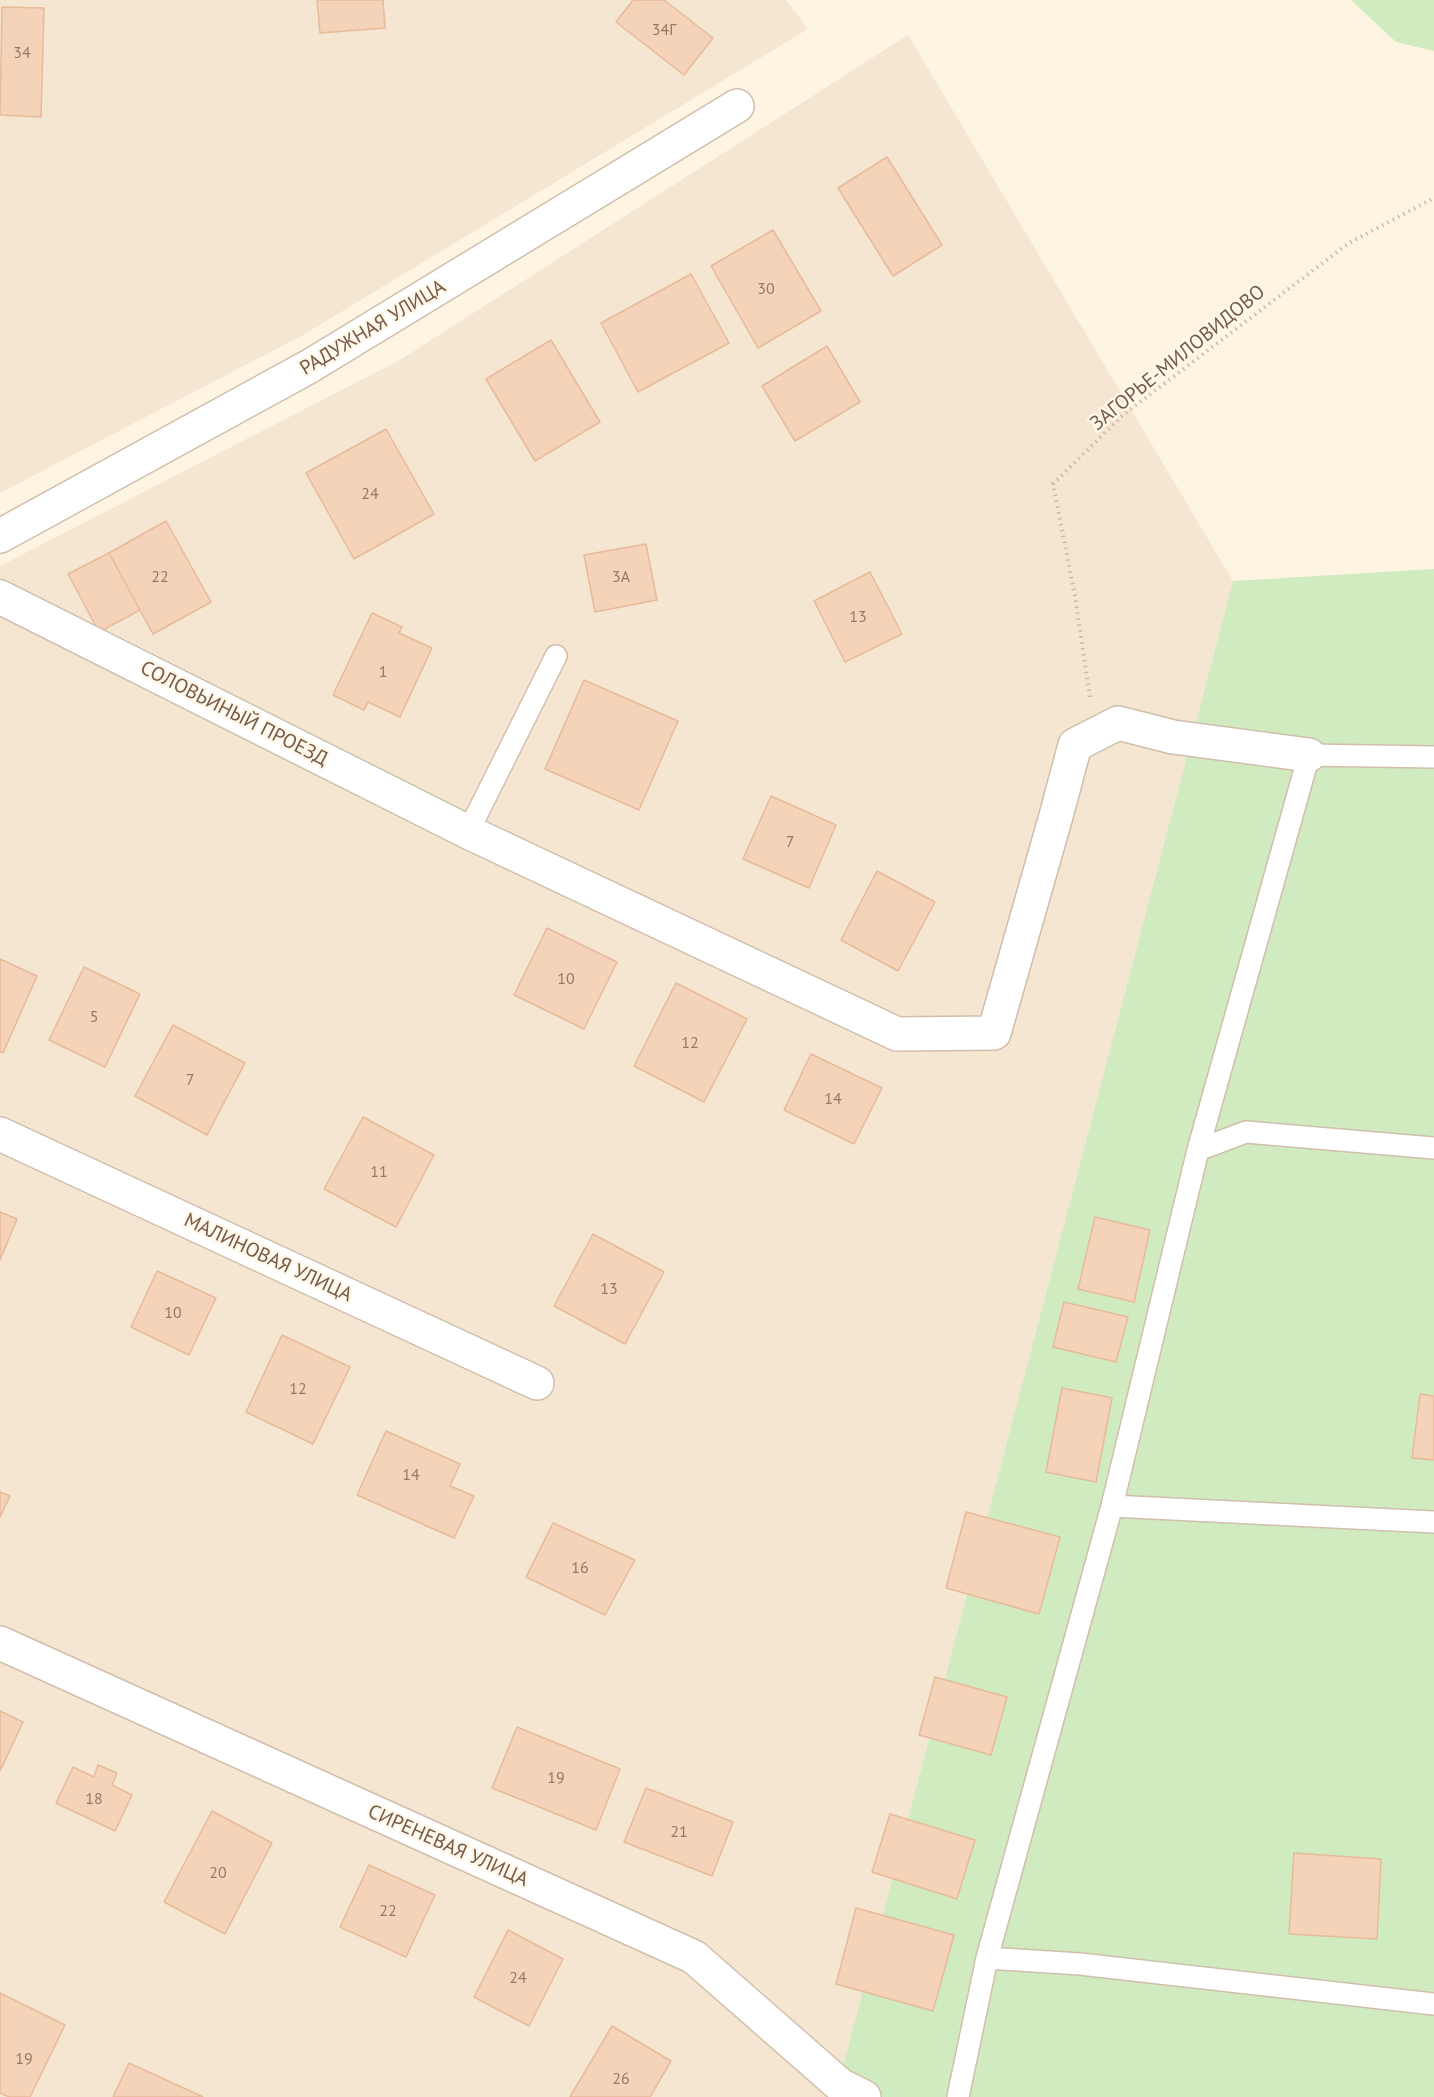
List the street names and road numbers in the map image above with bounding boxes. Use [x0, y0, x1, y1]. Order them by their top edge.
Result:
street label: РАДУЖНАЯ УЛИЦА [296, 275, 450, 381]
street label: ЗАГОРЬЕ-МИЛОВИДОВО [1086, 280, 1270, 436]
street label: СОЛОВЬИНЫЙ ПРОЕЗД [136, 656, 332, 772]
street label: МАЛИНОВАЯ УЛИЦА [180, 1209, 356, 1307]
street label: СИРЕНЕВАЯ УЛИЦА [364, 1800, 532, 1892]

